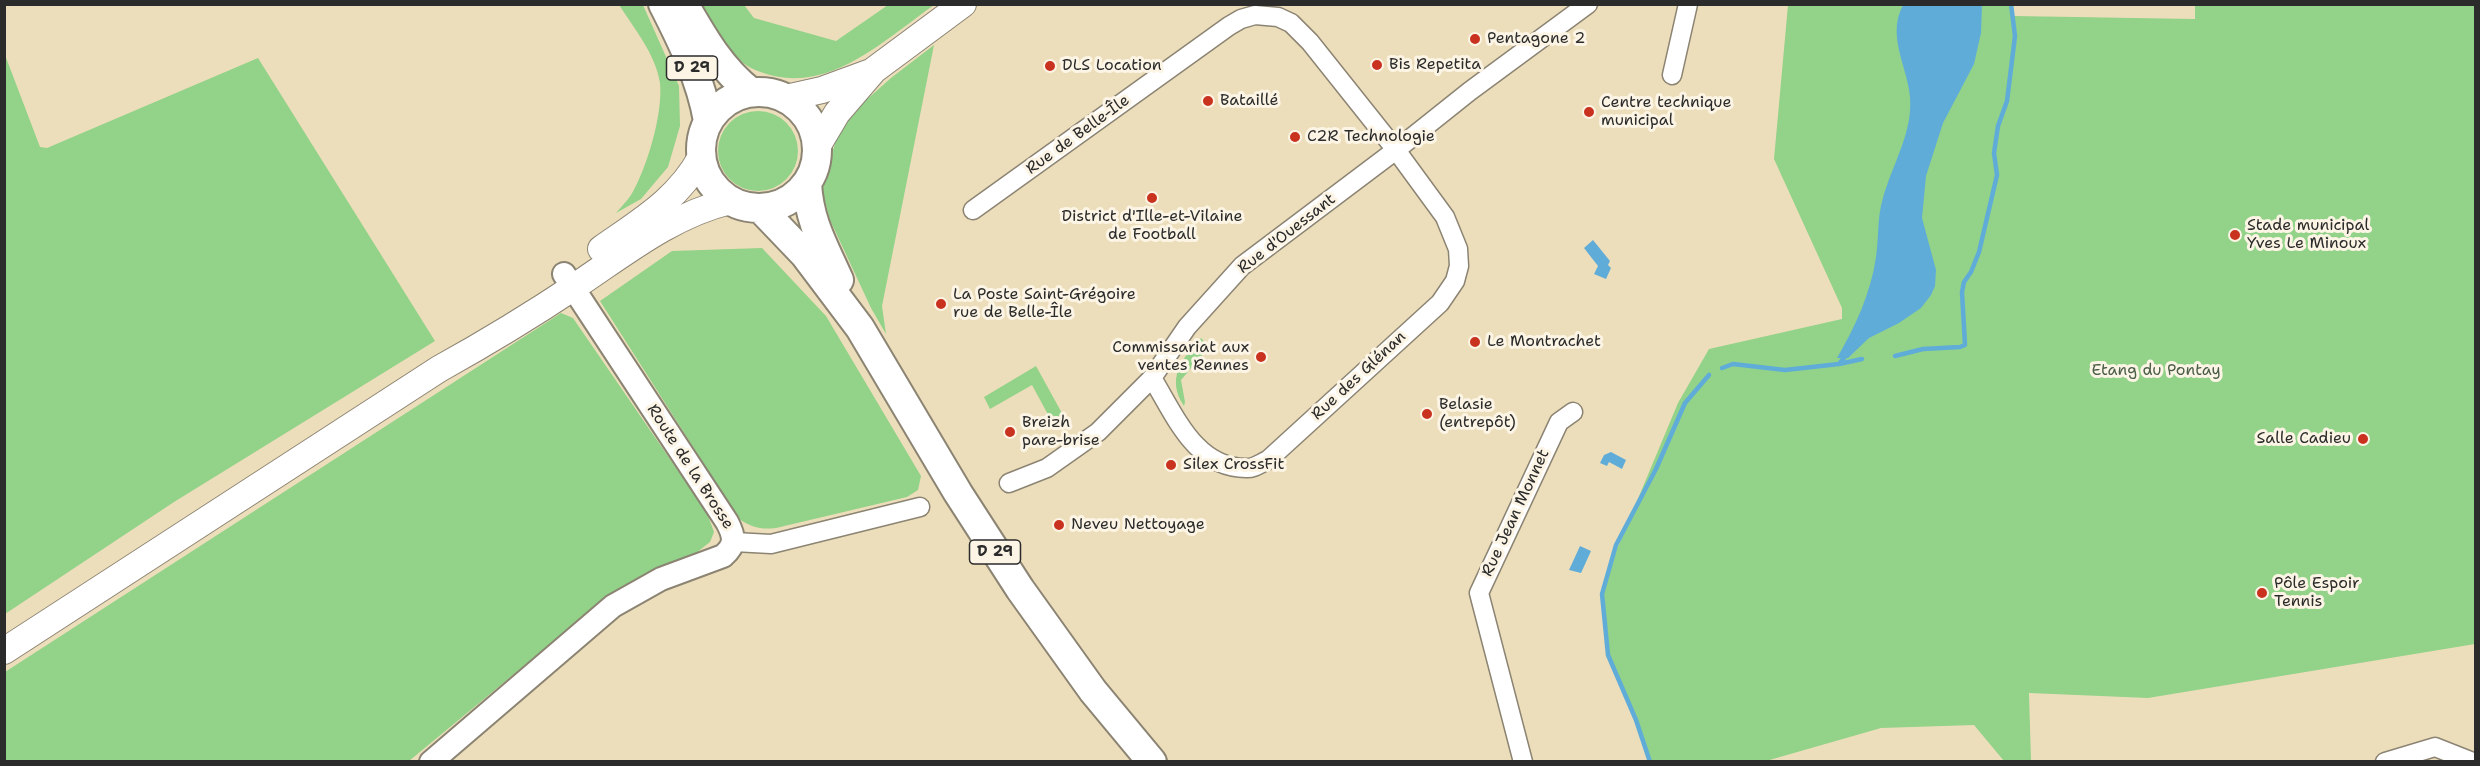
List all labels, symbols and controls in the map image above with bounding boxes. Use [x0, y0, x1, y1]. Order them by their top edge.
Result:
place label: Pentagone 2 [1487, 29, 1585, 49]
marker: Pentagone 2 [1468, 32, 1482, 46]
place label: Bis Repetita [1389, 55, 1481, 75]
road number: D 29 [666, 56, 718, 80]
place label: DLS Location [1062, 56, 1162, 76]
marker: Bis Repetita [1370, 58, 1384, 72]
marker: DLS Location [1043, 59, 1057, 73]
street label: Rue de Belle-Île [1023, 91, 1133, 179]
place label: Bataillé [1220, 91, 1278, 111]
place label: Centre technique municipal [1601, 93, 1731, 131]
marker: Bataillé [1201, 94, 1215, 108]
marker: Centre technique municipal [1582, 105, 1596, 119]
place label: C2R Technologie [1307, 127, 1435, 147]
marker: C2R Technologie [1288, 130, 1302, 144]
street label: Rue d'Ouessant [1234, 190, 1340, 278]
marker: District d'Ille-et-Vilaine de Football [1145, 191, 1159, 205]
place label: District d'Ille-et-Vilaine de Football [1061, 207, 1243, 245]
place label: Stade municipal Yves Le Minoux [2247, 216, 2369, 254]
marker: Stade municipal Yves Le Minoux [2228, 228, 2242, 242]
place label: La Poste Saint-Grégoire rue de Belle-Île [953, 285, 1136, 323]
marker: La Poste Saint-Grégoire rue de Belle-Île [934, 297, 948, 311]
street label: Rue des Glénan [1308, 327, 1410, 425]
place label: Le Montrachet [1487, 332, 1601, 352]
marker: Le Montrachet [1468, 335, 1482, 349]
place label: Commissariat aux ventes Rennes [1112, 338, 1249, 376]
marker: Commissariat aux ventes Rennes [1254, 350, 1268, 364]
park label: Etang du Pontay [2091, 361, 2221, 381]
place label: Belasie (entrepôt) [1439, 395, 1516, 433]
street label: Route de la Brosse [642, 401, 738, 533]
marker: Belasie (entrepôt) [1420, 407, 1434, 421]
place label: Breizh pare-brise [1022, 413, 1100, 451]
marker: Breizh pare-brise [1003, 425, 1017, 439]
place label: Salle Cadieu [2257, 429, 2351, 449]
marker: Salle Cadieu [2356, 432, 2370, 446]
street label: Rue Jean Monnet [1478, 446, 1554, 580]
place label: Silex CrossFit [1183, 455, 1285, 475]
marker: Silex CrossFit [1164, 458, 1178, 472]
place label: Neveu Nettoyage [1071, 515, 1205, 535]
marker: Neveu Nettoyage [1052, 518, 1066, 532]
road number: D 29 [970, 540, 1020, 564]
place label: Pôle Espoir Tennis [2274, 574, 2360, 612]
marker: Pôle Espoir Tennis [2255, 586, 2269, 600]

